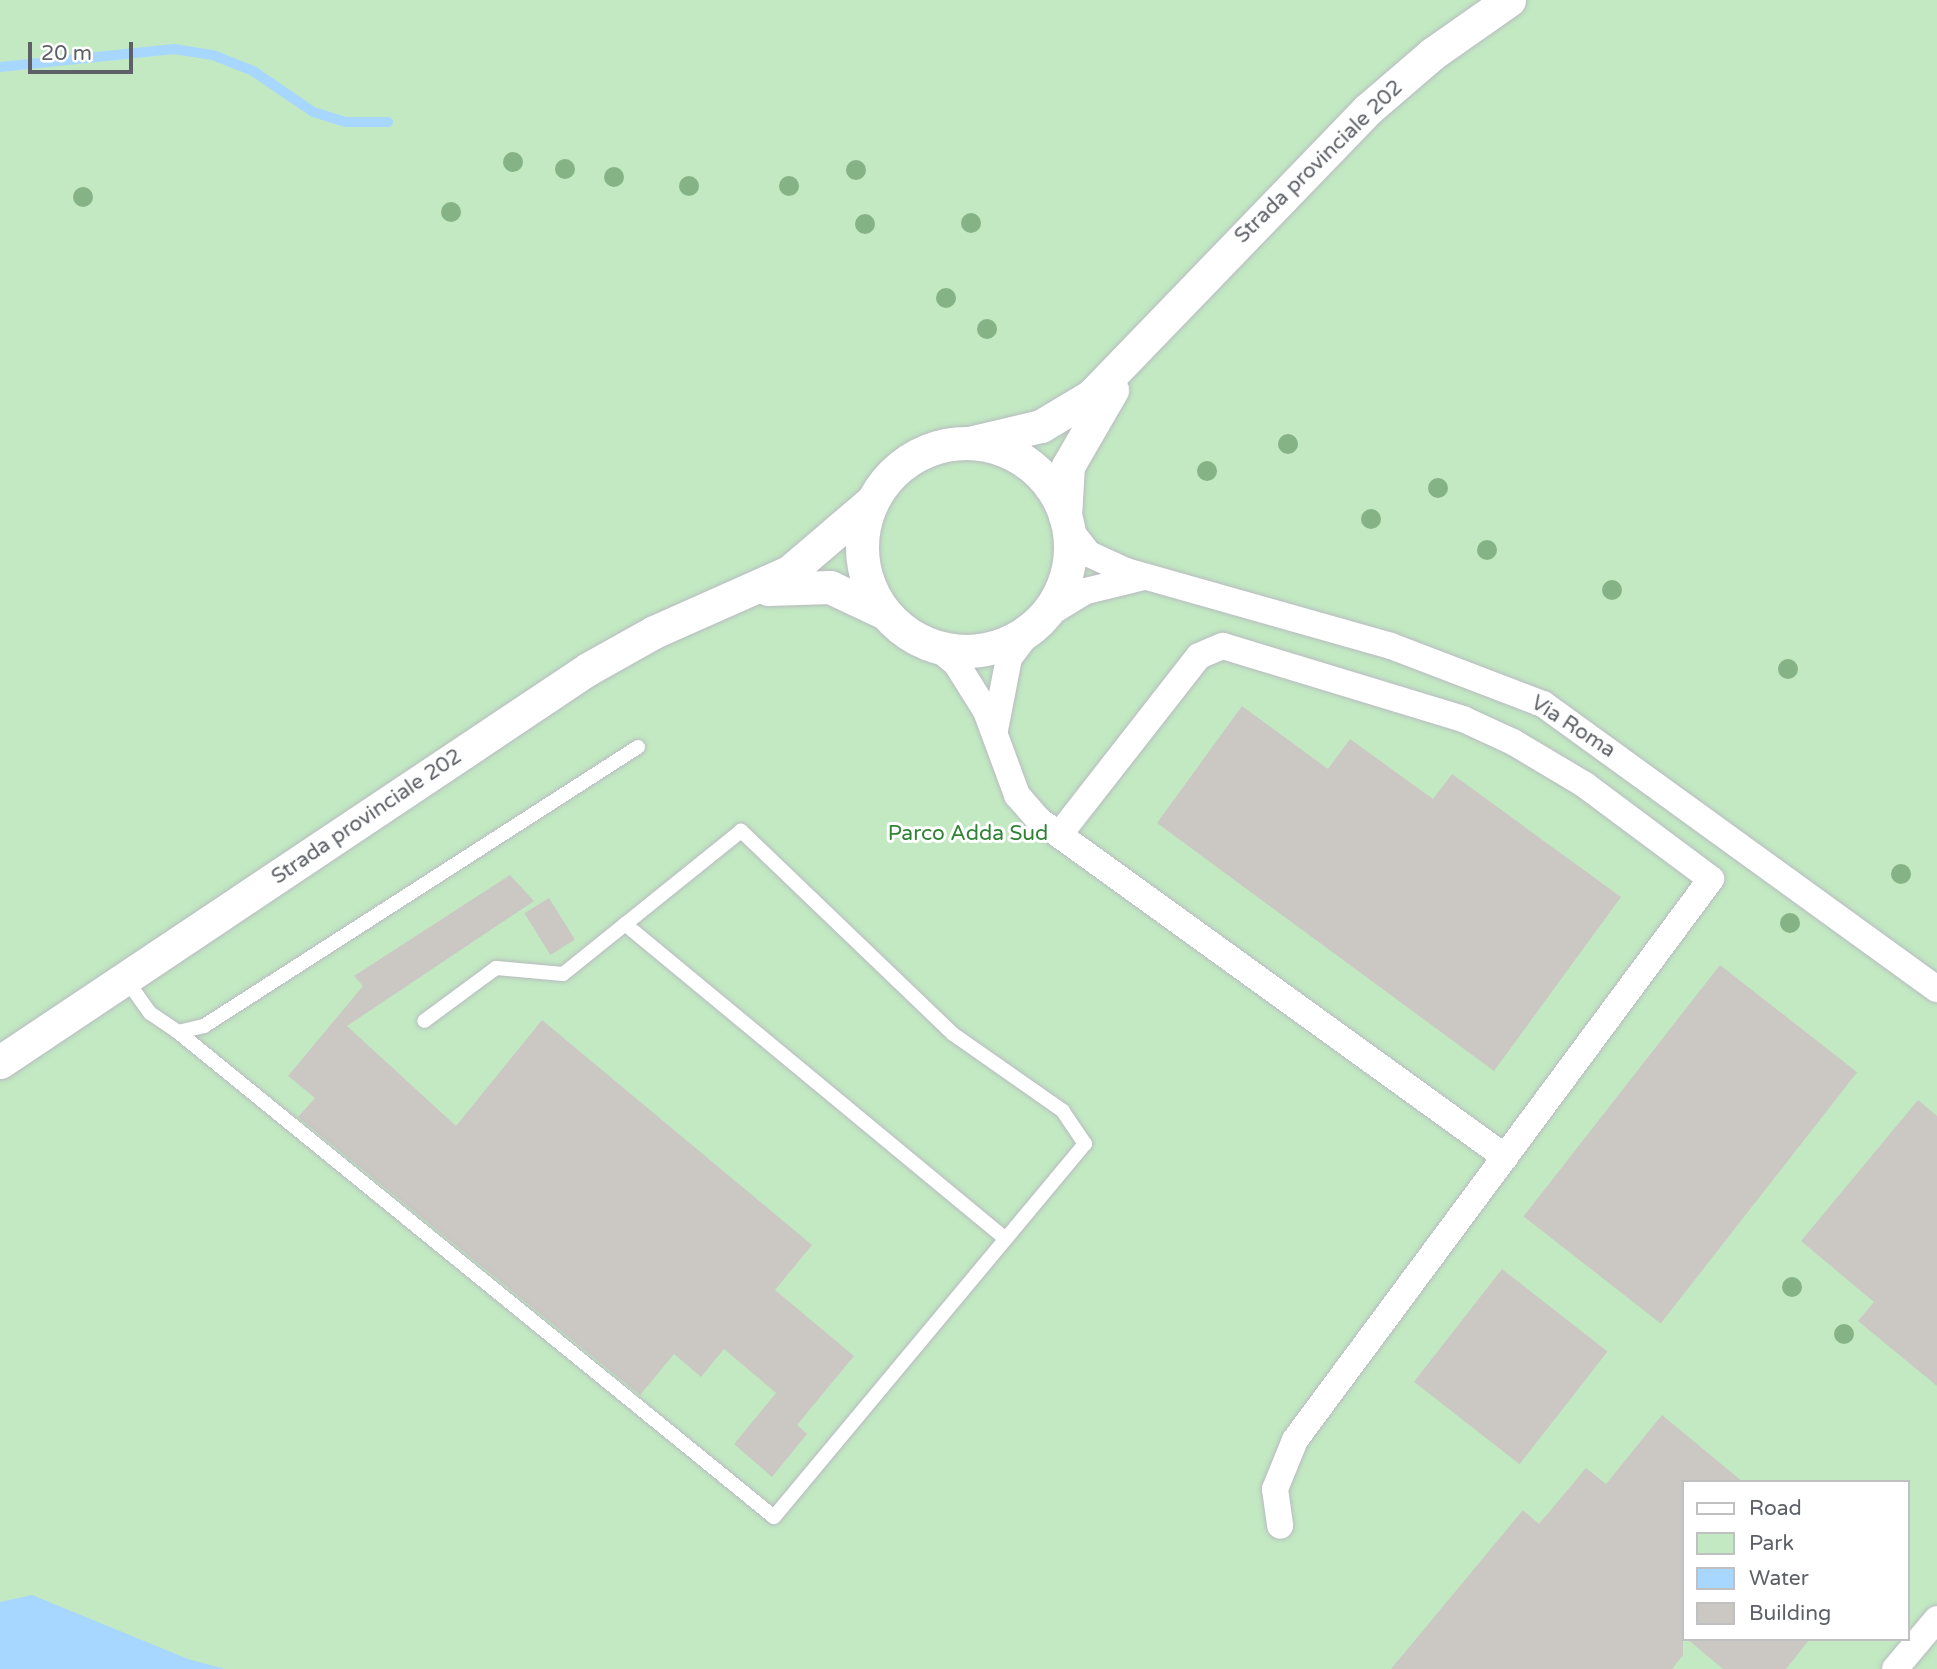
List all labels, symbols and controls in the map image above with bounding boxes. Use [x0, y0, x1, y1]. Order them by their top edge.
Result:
scale bar [32, 28, 136, 72]
text: 20 m [41, 41, 92, 66]
street label: Strada provinciale 202 [1230, 75, 1408, 249]
street label: Via Roma [1526, 690, 1620, 764]
street label: Strada provinciale 202 [267, 744, 467, 890]
park label: Parco Adda Sud [888, 821, 1048, 847]
legend [1682, 1480, 1909, 1641]
text: Road [1749, 1496, 1802, 1521]
text: Park [1749, 1531, 1794, 1556]
text: Water [1749, 1566, 1809, 1591]
text: Building [1749, 1601, 1831, 1626]

